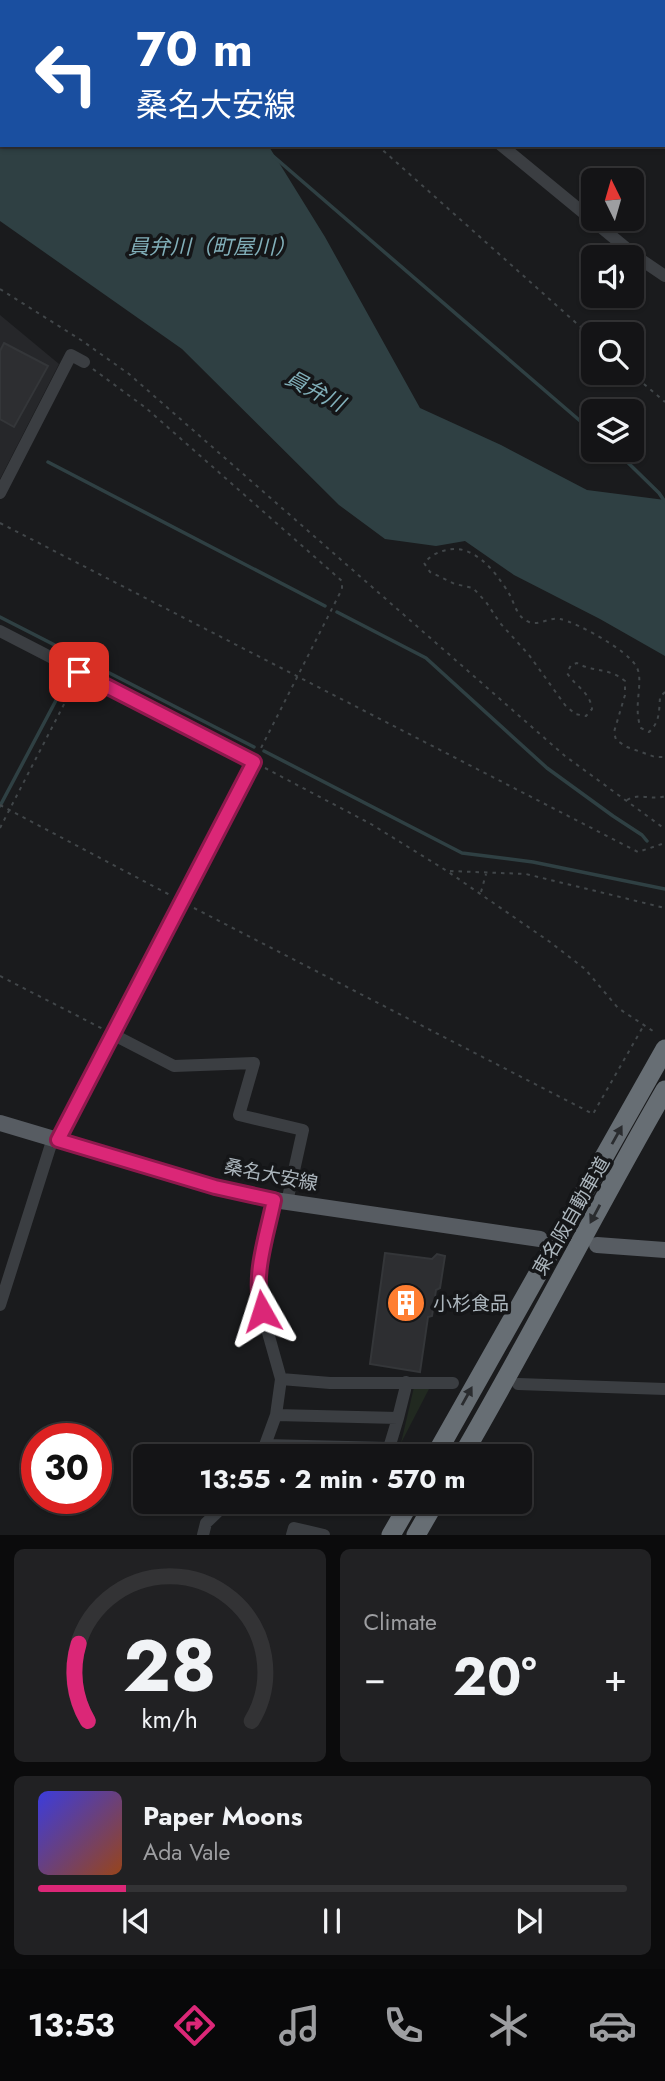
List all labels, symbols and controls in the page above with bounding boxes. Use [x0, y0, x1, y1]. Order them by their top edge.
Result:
text: 70 m [136, 14, 253, 84]
icon: left [21, 28, 112, 119]
text: 桑名大安線 [136, 82, 296, 128]
north arrow [581, 168, 644, 231]
map controls [581, 168, 644, 462]
water label: 員弁川（町屋川） [128, 232, 296, 262]
button: sound [581, 245, 644, 308]
button: search [581, 322, 644, 385]
water label: 員弁川 [280, 363, 352, 420]
button: layers [581, 399, 644, 462]
pin [49, 642, 109, 702]
icon: arrive [60, 653, 98, 691]
one-way arrow [611, 1125, 623, 1145]
street label: 東名阪自動車道 [526, 1152, 616, 1280]
street label: 桑名大安線 [222, 1153, 320, 1197]
one-way arrow [589, 1204, 601, 1223]
position arrow [225, 1274, 299, 1348]
building icon: 小杉食品 [385, 1282, 427, 1324]
place label: 小杉食品 [433, 1290, 509, 1317]
one-way arrow [461, 1386, 473, 1406]
speed limit sign: 30 [21, 1423, 112, 1514]
text: 13:55 · 2 min · 570 m [199, 1460, 466, 1498]
text: Climate [364, 1605, 437, 1639]
text: 28 [123, 1614, 216, 1719]
text: 20° [453, 1639, 537, 1715]
text: − [364, 1650, 386, 1705]
text: + [604, 1650, 627, 1705]
text: km/h [141, 1701, 198, 1737]
text: Paper Moons [143, 1797, 303, 1835]
text: Ada Vale [143, 1835, 230, 1869]
icon: previous [117, 1902, 155, 1940]
icon: pause [313, 1902, 351, 1940]
icon: next [510, 1902, 548, 1940]
icon: directions [170, 2001, 219, 2050]
icon: music [275, 2001, 324, 2050]
icon: phone [379, 2001, 428, 2050]
icon: climate [484, 2001, 533, 2050]
icon: car [588, 2001, 637, 2050]
text: 13:53 [28, 2002, 115, 2048]

